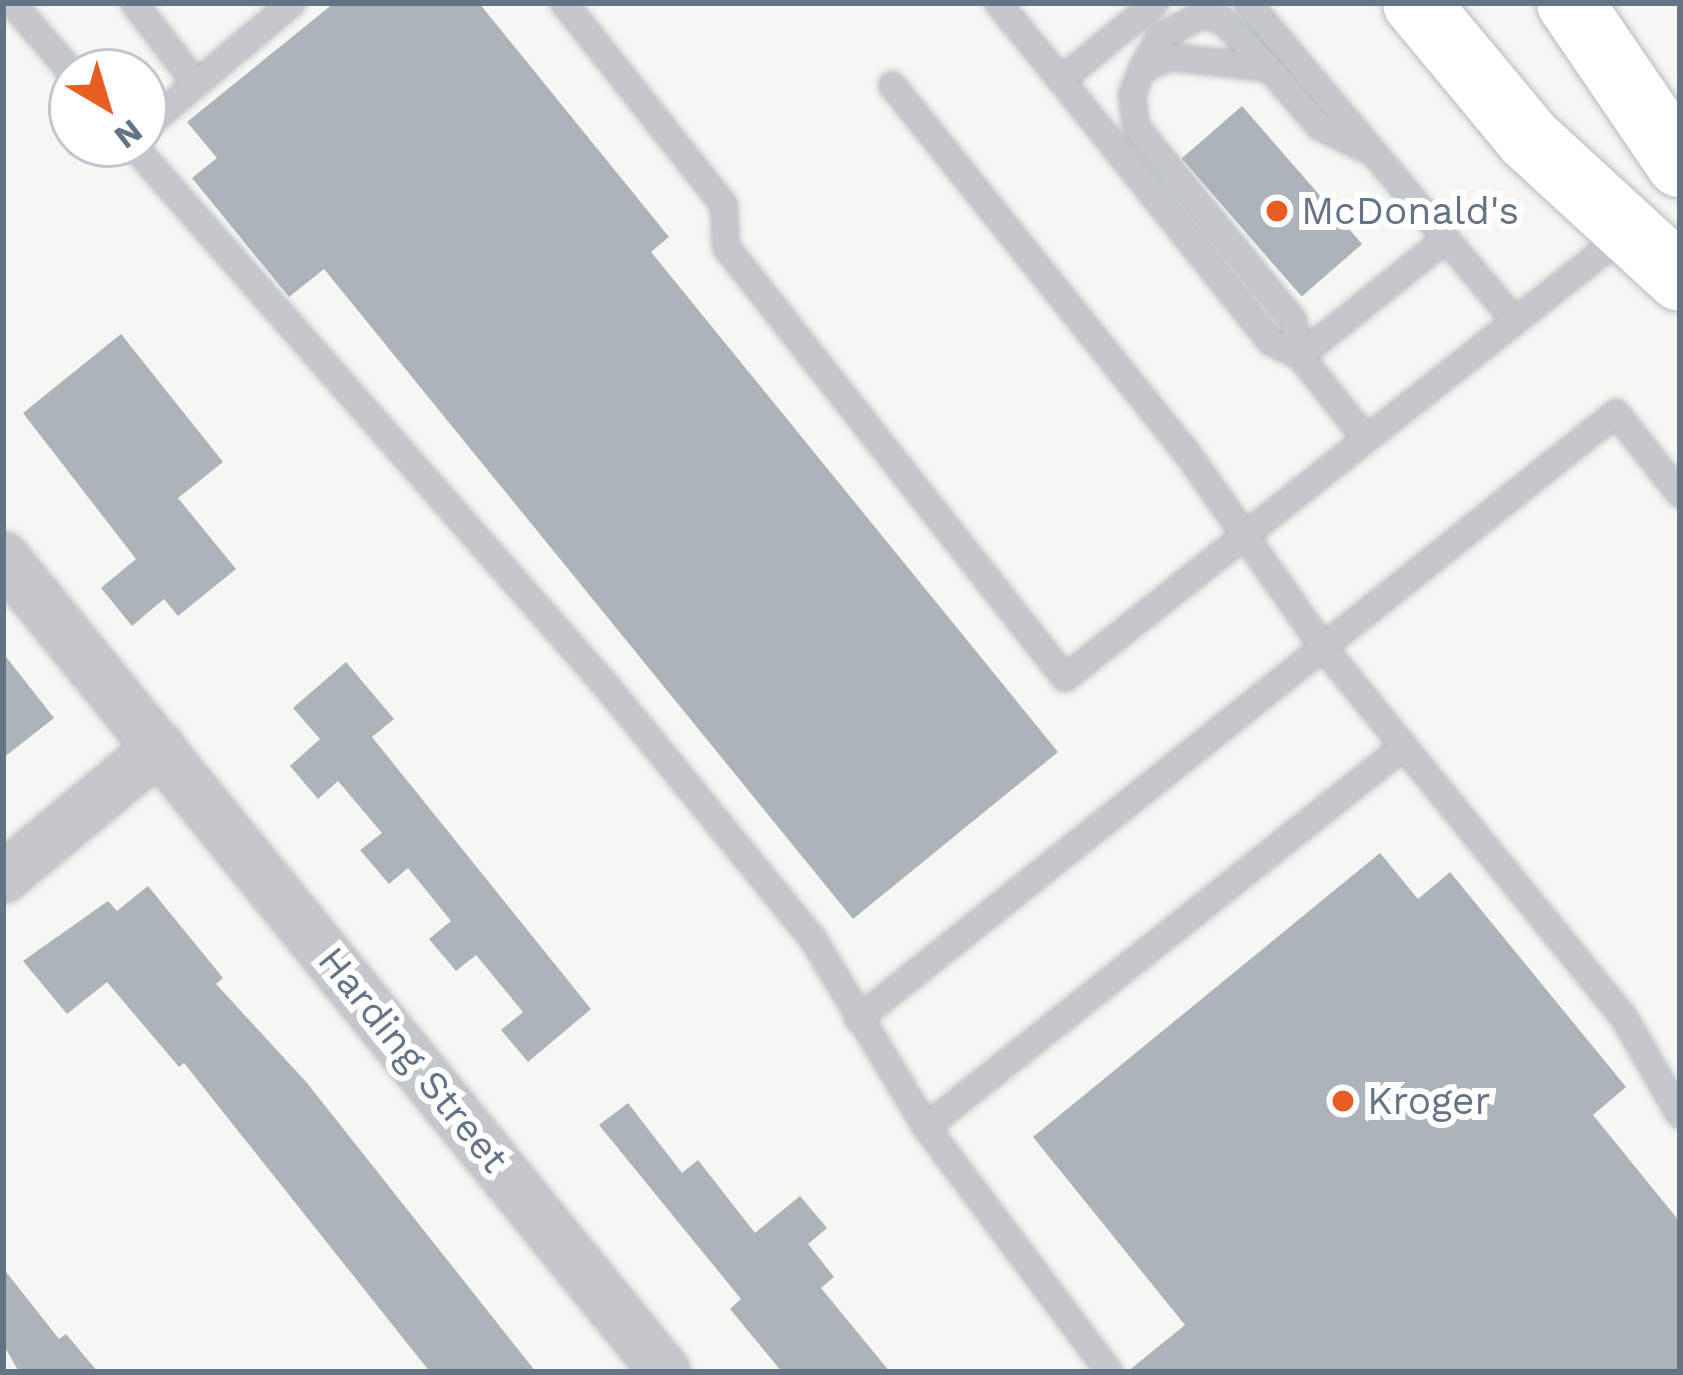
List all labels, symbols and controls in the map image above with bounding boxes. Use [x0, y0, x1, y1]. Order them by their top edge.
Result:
north arrow [48, 48, 168, 168]
text: N [107, 111, 150, 157]
place label: McDonald's [1301, 188, 1519, 234]
marker: McDonald's [1264, 198, 1290, 224]
street label: Harding Street [308, 938, 518, 1182]
place label: Kroger [1367, 1078, 1490, 1124]
marker: Kroger [1330, 1088, 1356, 1114]

